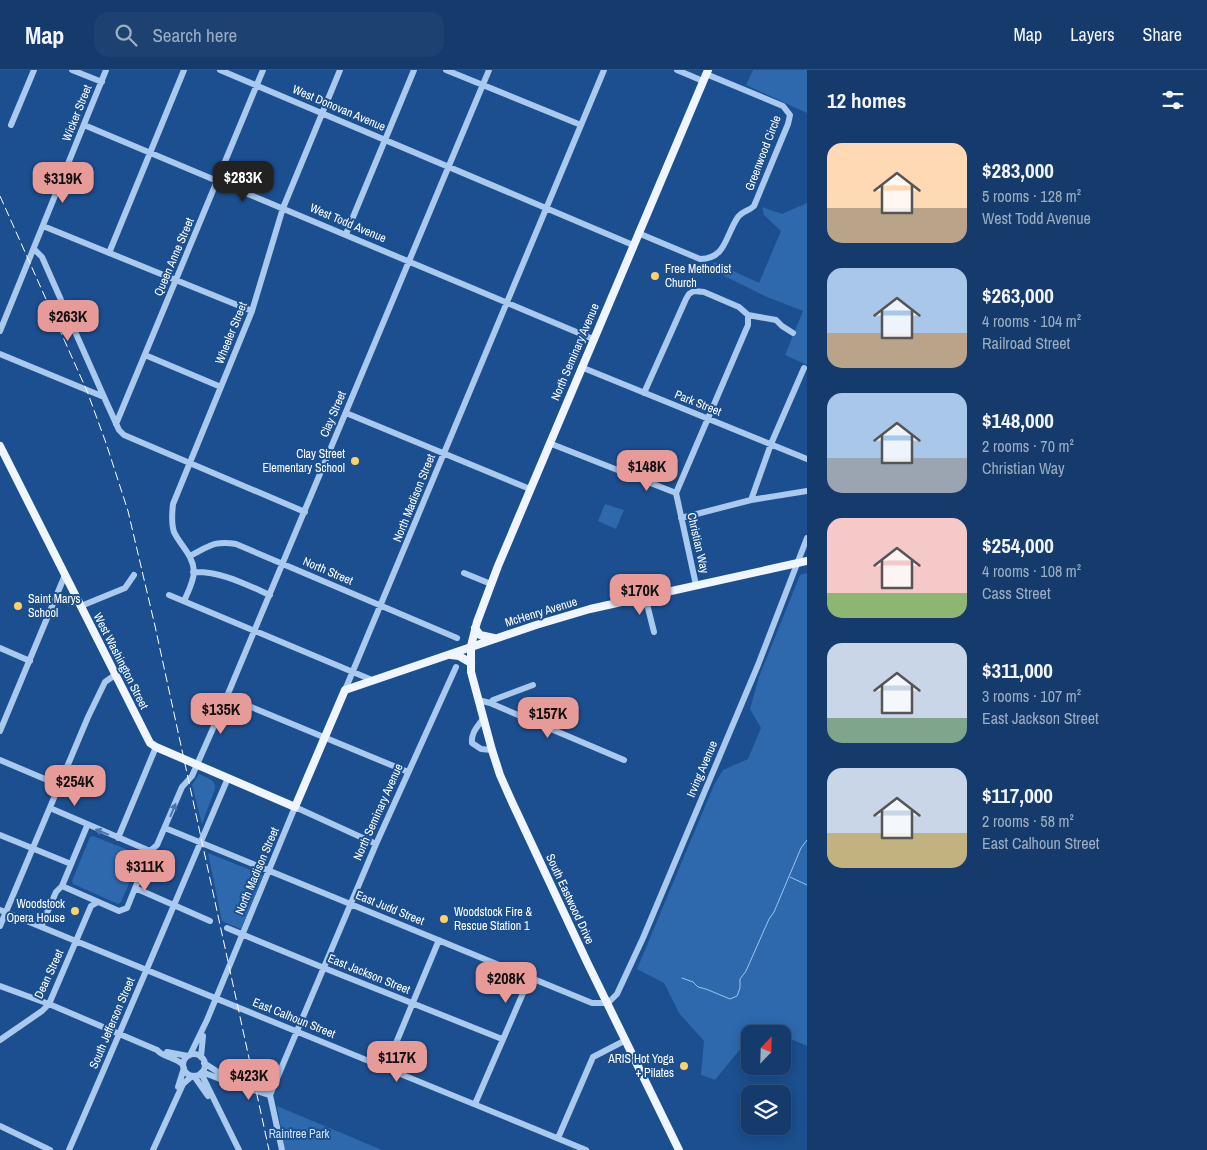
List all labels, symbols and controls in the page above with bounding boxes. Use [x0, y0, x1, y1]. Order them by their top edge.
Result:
search box [94, 12, 444, 57]
text: Map [25, 19, 64, 51]
icon: search [112, 21, 140, 49]
text: Search here [152, 22, 237, 48]
text: Map [1014, 22, 1042, 47]
text: Layers [1070, 22, 1115, 47]
text: Share [1143, 22, 1182, 47]
street label: West Donovan Avenue [290, 81, 388, 135]
street label: Wicker Street [58, 82, 96, 144]
text: 12 homes [827, 86, 906, 115]
icon: filters [1159, 86, 1187, 114]
street label: Greenwood Circle [741, 113, 785, 193]
text: $283,000 [982, 156, 1054, 185]
pin: $283K [208, 160, 278, 203]
pin: $319K [28, 162, 98, 204]
icon: home [867, 163, 927, 223]
text: $283K [224, 166, 262, 188]
text: $319K [44, 167, 82, 189]
text: 5 rooms · 128 m² [982, 185, 1081, 207]
street label: West Todd Avenue [307, 200, 389, 246]
text: West Todd Avenue [982, 207, 1091, 229]
street label: Queen Anne Street [150, 215, 198, 299]
place label: Free Methodist Church [665, 261, 731, 291]
marker: Free Methodist Church [649, 270, 661, 282]
text: $263,000 [982, 281, 1054, 310]
icon: home [867, 288, 927, 348]
street label: Wheeler Street [211, 299, 251, 366]
pin: $263K [33, 300, 103, 342]
street label: North Seminary Avenue [547, 301, 603, 403]
text: $263K [49, 305, 87, 327]
text: 4 rooms · 104 m² [982, 310, 1081, 332]
text: Railroad Street [982, 332, 1070, 354]
street label: Park Street [672, 386, 724, 420]
street label: Clay Street [316, 388, 350, 440]
text: $148,000 [982, 406, 1054, 435]
icon: home [867, 413, 927, 473]
text: 2 rooms · 70 m² [982, 435, 1074, 457]
place label: Clay Street Elementary School [262, 446, 345, 476]
pin: $148K [612, 450, 682, 492]
street label: North Madison Street [389, 451, 439, 544]
marker: Clay Street Elementary School [349, 455, 361, 467]
text: $148K [628, 455, 666, 477]
text: Christian Way [982, 457, 1065, 479]
street label: Christian Way [683, 511, 713, 575]
text: $254,000 [982, 531, 1054, 560]
icon: home [867, 538, 927, 598]
street label: North Street [300, 553, 356, 589]
text: 4 rooms · 108 m² [982, 560, 1081, 582]
pin: $170K [605, 574, 675, 616]
text: $170K [621, 579, 659, 601]
text: Cass Street [982, 582, 1051, 604]
place label: Saint Marys School [28, 591, 81, 621]
street label: McHenry Avenue [503, 593, 579, 631]
marker: Saint Marys School [12, 600, 24, 612]
street label: West Washington Street [90, 610, 152, 712]
text: $311,000 [982, 656, 1053, 685]
icon: home [867, 663, 927, 723]
text: 3 rooms · 107 m² [982, 685, 1081, 707]
pin: $135K [186, 692, 256, 735]
pin: $157K [513, 696, 583, 739]
text: $135K [202, 698, 240, 720]
text: $157K [529, 702, 567, 724]
text: East Jackson Street [982, 707, 1099, 729]
street label: Irving Avenue [683, 738, 721, 800]
street label: North Seminary Avenue [349, 761, 407, 863]
pin: $254K [40, 764, 110, 807]
text: $254K [56, 770, 94, 792]
text: $117,000 [982, 781, 1053, 810]
icon: home [867, 788, 927, 848]
one-way arrow [169, 803, 177, 817]
text: 2 rooms · 58 m² [982, 810, 1074, 832]
street label: North Madison Street [231, 825, 283, 917]
one-way arrow [95, 827, 110, 835]
text: East Calhoun Street [982, 832, 1099, 854]
pin: $311K [110, 850, 180, 892]
street label: South Eastwood Drive [542, 851, 598, 947]
text: $311K [126, 855, 164, 877]
street label: East Judd Street [353, 887, 427, 929]
place label: Woodstock Opera House [6, 896, 65, 926]
place label: Woodstock Fire & Rescue Station 1 [454, 904, 532, 934]
marker: Woodstock Opera House [69, 905, 81, 917]
marker: Woodstock Fire & Rescue Station 1 [438, 913, 450, 925]
street label: Dean Street [31, 947, 67, 1001]
street label: East Jackson Street [325, 950, 413, 998]
pin: $208K [471, 962, 541, 1004]
text: $208K [487, 967, 525, 989]
street label: South Jefferson Street [86, 975, 139, 1071]
street label: East Calhoun Street [250, 994, 338, 1042]
north arrow [741, 1025, 791, 1075]
map controls [741, 1025, 791, 1135]
pin: $117K [362, 1040, 432, 1083]
text: $117K [378, 1046, 416, 1068]
place label: ARIS Hot Yoga + Pilates [607, 1051, 675, 1081]
pin: $423K [214, 1058, 284, 1101]
marker: ARIS Hot Yoga + Pilates [678, 1060, 690, 1072]
text: $423K [230, 1064, 268, 1086]
button: layers [741, 1085, 791, 1135]
park label: Raintree Park [269, 1126, 329, 1142]

